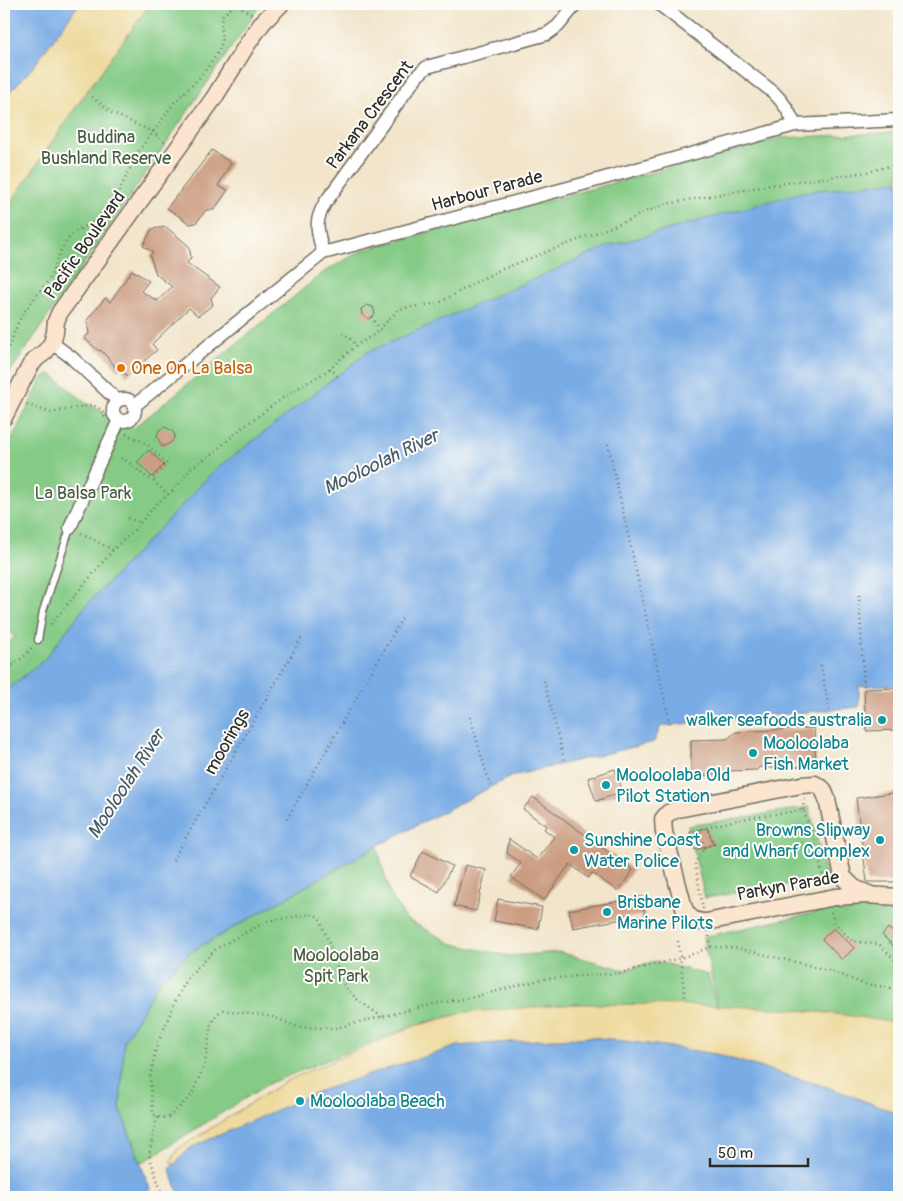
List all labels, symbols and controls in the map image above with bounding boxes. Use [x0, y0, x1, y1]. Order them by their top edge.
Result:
street label: Parkana Crescent [321, 55, 419, 174]
park label: Buddina Bushland Reserve [41, 126, 171, 170]
street label: Harbour Parade [429, 165, 545, 217]
street label: Pacific Boulevard [39, 186, 131, 304]
place label: One On La Balsa [131, 357, 253, 380]
marker: One On La Balsa [115, 362, 127, 374]
water label: Mooloolah River [320, 423, 444, 500]
park label: La Balsa Park [34, 482, 132, 505]
street label: moorings [199, 705, 255, 779]
place label: walker seafoods australia [686, 709, 872, 732]
marker: walker seafoods australia [876, 714, 888, 726]
water label: Mooloolah River [82, 723, 171, 843]
place label: Mooloolaba Fish Market [763, 732, 850, 776]
marker: Mooloolaba Fish Market [747, 747, 759, 759]
place label: Mooloolaba Old Pilot Station [616, 764, 730, 808]
marker: Mooloolaba Old Pilot Station [600, 779, 612, 791]
place label: Browns Slipway and Wharf Complex [723, 819, 870, 863]
place label: Sunshine Coast Water Police [584, 829, 701, 873]
marker: Browns Slipway and Wharf Complex [874, 834, 886, 846]
marker: Sunshine Coast Water Police [568, 844, 580, 856]
street label: Parkyn Parade [735, 866, 841, 906]
place label: Brisbane Marine Pilots [617, 891, 713, 935]
marker: Brisbane Marine Pilots [601, 906, 613, 918]
park label: Mooloolaba Spit Park [293, 944, 379, 988]
place label: Mooloolaba Beach [310, 1090, 445, 1113]
marker: Mooloolaba Beach [294, 1095, 306, 1107]
scale bar [710, 1136, 808, 1168]
text: 50 m [718, 1144, 753, 1163]

